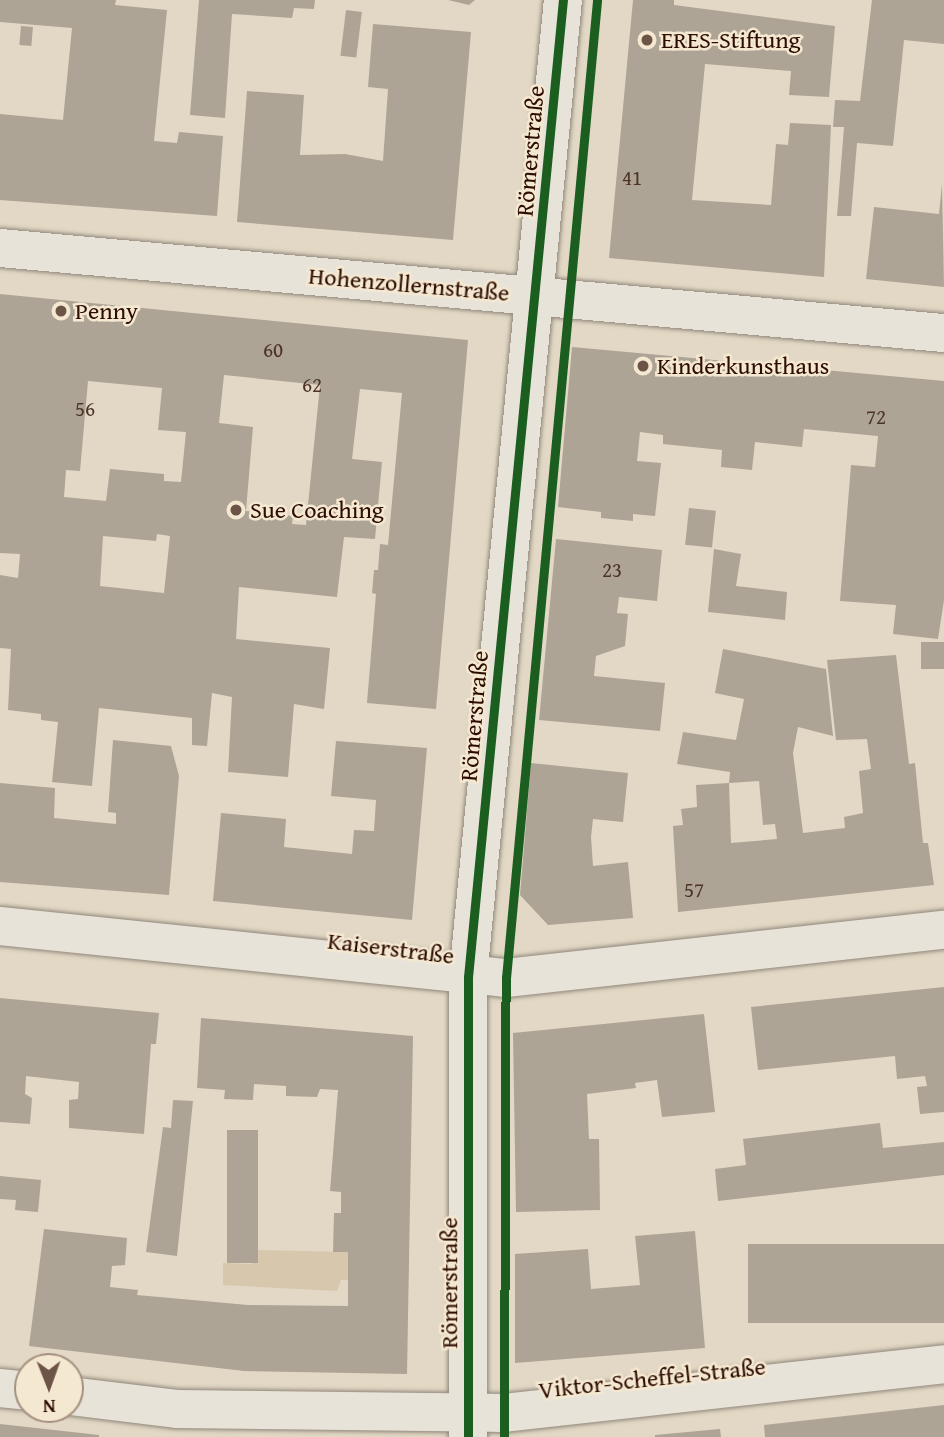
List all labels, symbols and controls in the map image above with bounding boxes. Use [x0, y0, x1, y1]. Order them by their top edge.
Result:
place label: ERES-Stiftung [661, 26, 801, 54]
marker: ERES-Stiftung [639, 32, 655, 48]
street label: Römerstraße [510, 84, 550, 218]
house number: 41 [622, 165, 642, 191]
street label: Hohenzollernstraße [307, 261, 511, 307]
place label: Penny [75, 297, 138, 325]
marker: Penny [53, 303, 69, 319]
house number: 60 [263, 337, 283, 363]
place label: Kinderkunsthaus [657, 352, 829, 380]
marker: Kinderkunsthaus [635, 358, 651, 374]
house number: 62 [302, 372, 322, 398]
house number: 56 [75, 396, 95, 422]
house number: 72 [866, 404, 886, 430]
place label: Sue Coaching [250, 496, 384, 524]
marker: Sue Coaching [228, 502, 244, 518]
house number: 23 [602, 557, 622, 583]
street label: Römerstraße [454, 649, 494, 783]
house number: 57 [684, 877, 704, 903]
street label: Kaiserstraße [326, 926, 456, 970]
street label: Römerstraße [435, 1217, 463, 1349]
street label: Viktor-Scheffel-Straße [537, 1352, 767, 1404]
north arrow [14, 1353, 84, 1423]
text: N [43, 1393, 56, 1421]

